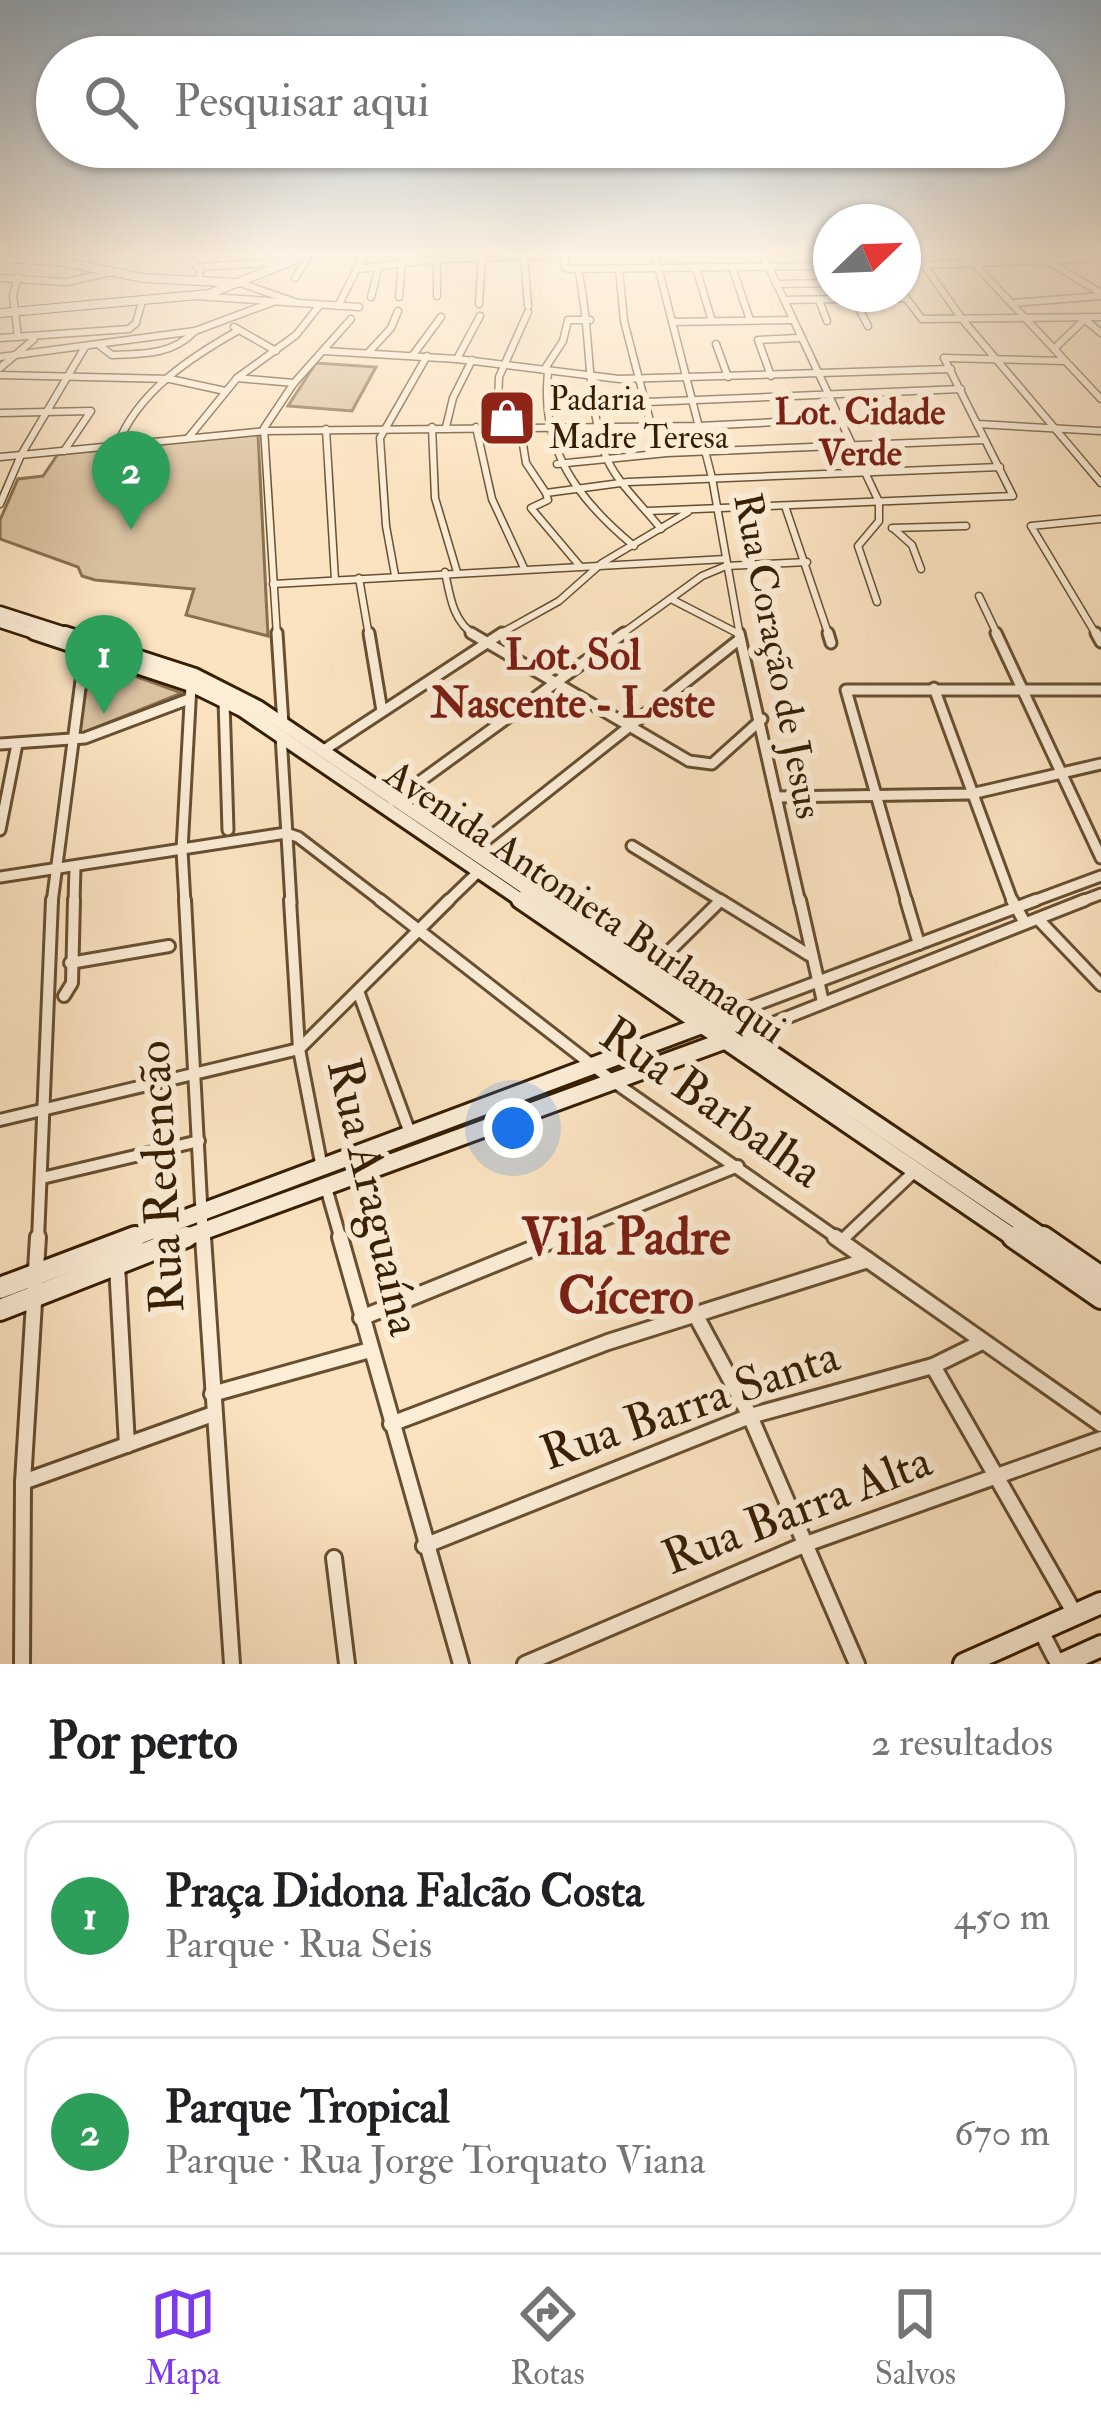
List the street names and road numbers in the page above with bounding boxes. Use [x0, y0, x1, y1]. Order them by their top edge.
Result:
street label: Rua Coração de Jesus [722, 489, 834, 823]
street label: Avenida Antonieta Burlamaqui [374, 749, 795, 1055]
street label: Rua Barbalha [588, 1004, 835, 1202]
street label: Rua Redencão [124, 1039, 198, 1315]
street label: Rua Araguaína [313, 1053, 435, 1343]
street label: Rua Barra Santa [533, 1326, 848, 1484]
street label: Rua Barra Alta [654, 1431, 941, 1589]

